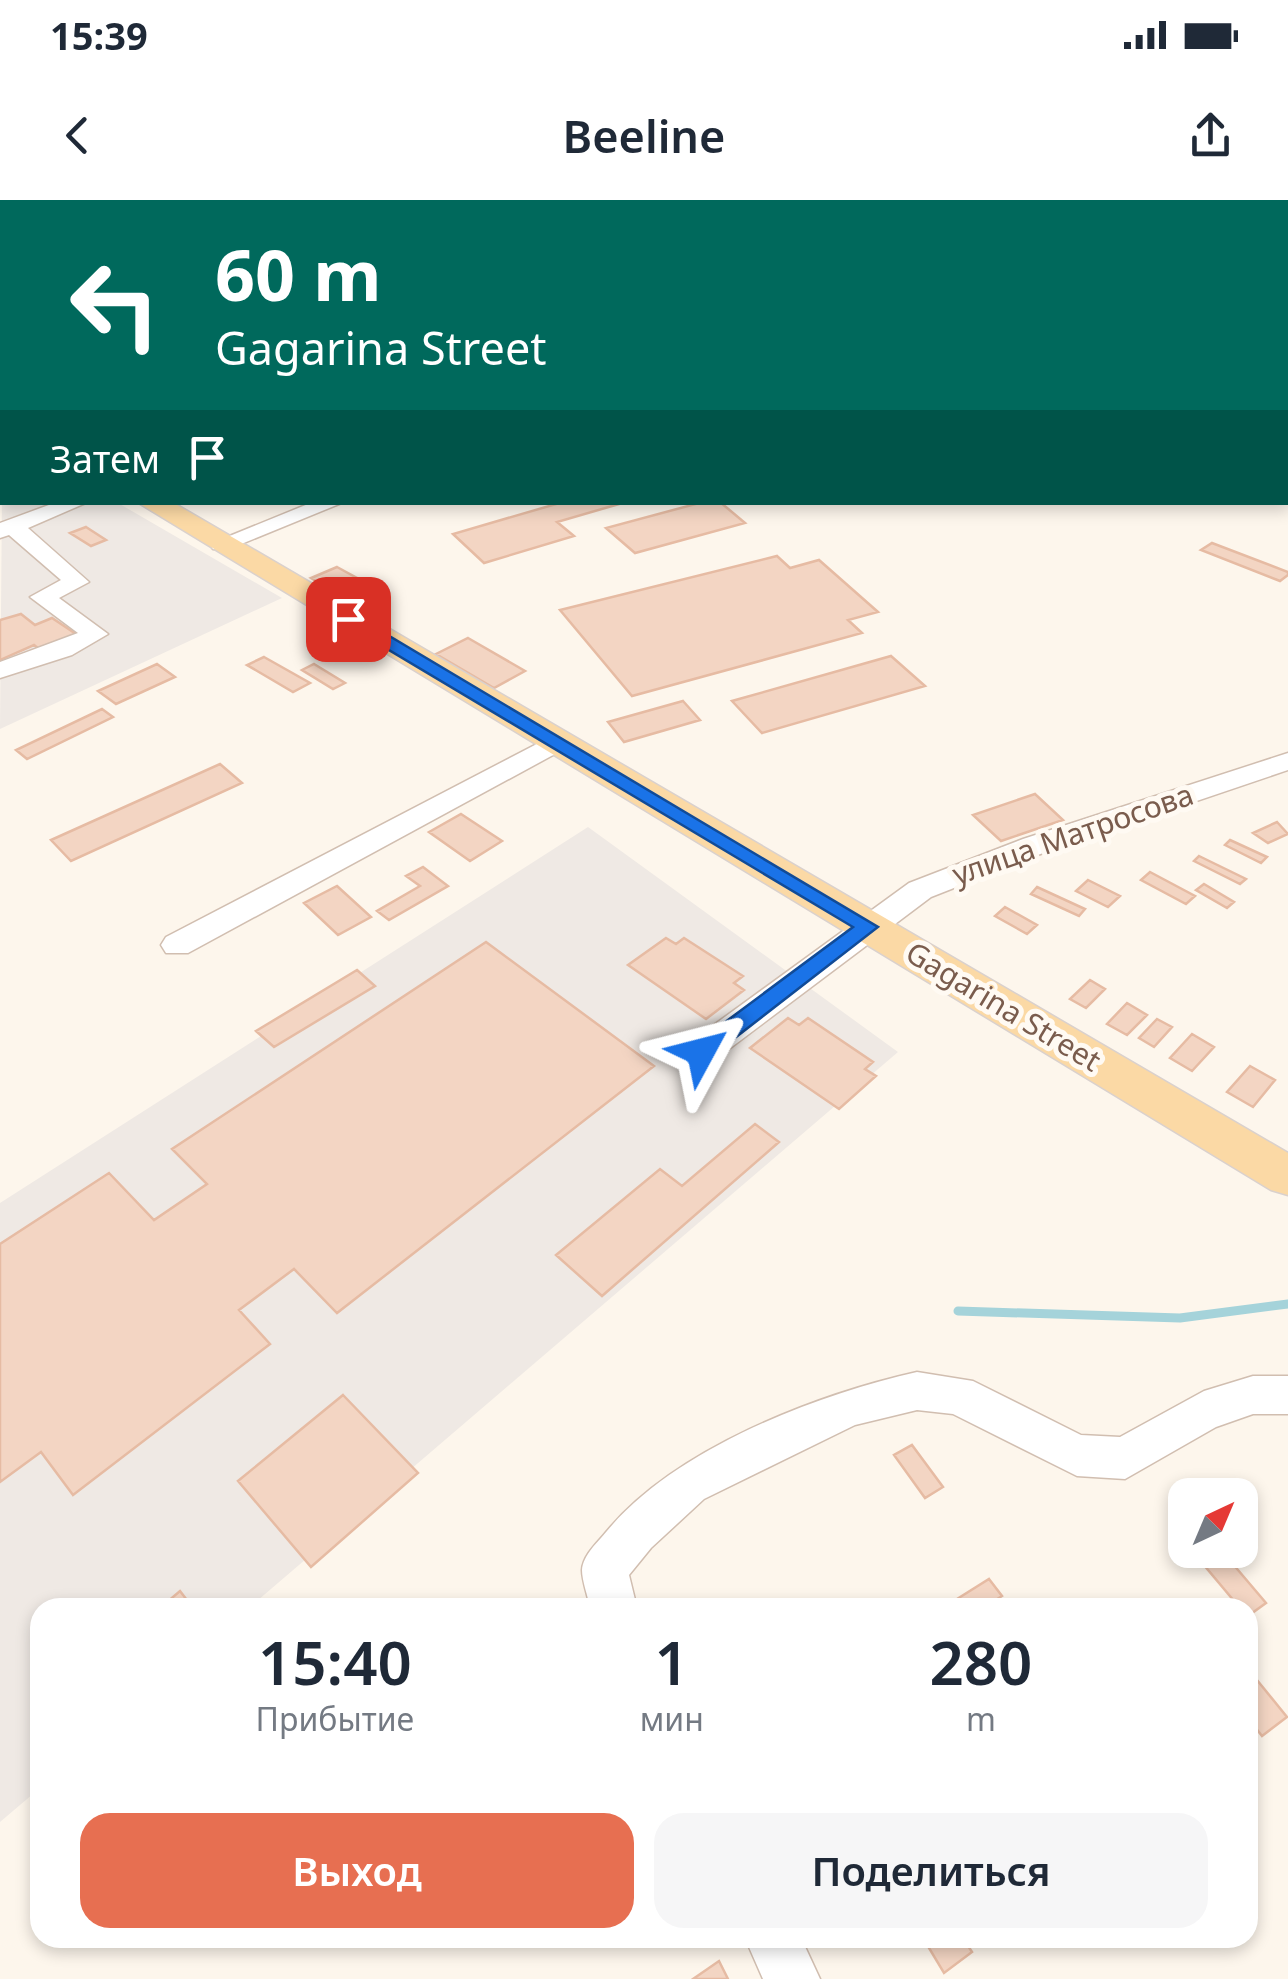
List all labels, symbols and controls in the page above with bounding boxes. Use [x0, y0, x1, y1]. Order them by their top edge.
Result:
text: 15:39 [50, 9, 148, 61]
text: Beeline [563, 105, 725, 166]
icon: back [50, 108, 105, 163]
icon: share [1183, 108, 1238, 163]
text: 60 m [215, 226, 382, 322]
icon: left [50, 240, 180, 370]
text: Gagarina Street [215, 317, 547, 378]
icon: arrive [180, 430, 235, 485]
text: Затем [50, 432, 160, 484]
pin [306, 577, 391, 662]
icon: arrive [321, 592, 376, 647]
street label: улица Матросова [947, 773, 1198, 894]
street label: Gagarina Street [898, 931, 1109, 1080]
position arrow [649, 1000, 753, 1104]
north arrow [1168, 1478, 1258, 1568]
map controls [1168, 1478, 1258, 1568]
text: 15:40 [258, 1621, 412, 1703]
text: 1 [655, 1621, 689, 1703]
text: 280 [929, 1621, 1032, 1703]
text: Прибытие [256, 1697, 414, 1740]
text: мин [640, 1697, 704, 1740]
text: m [966, 1697, 996, 1740]
button: Выход [80, 1813, 634, 1928]
button: Поделиться [654, 1813, 1208, 1928]

